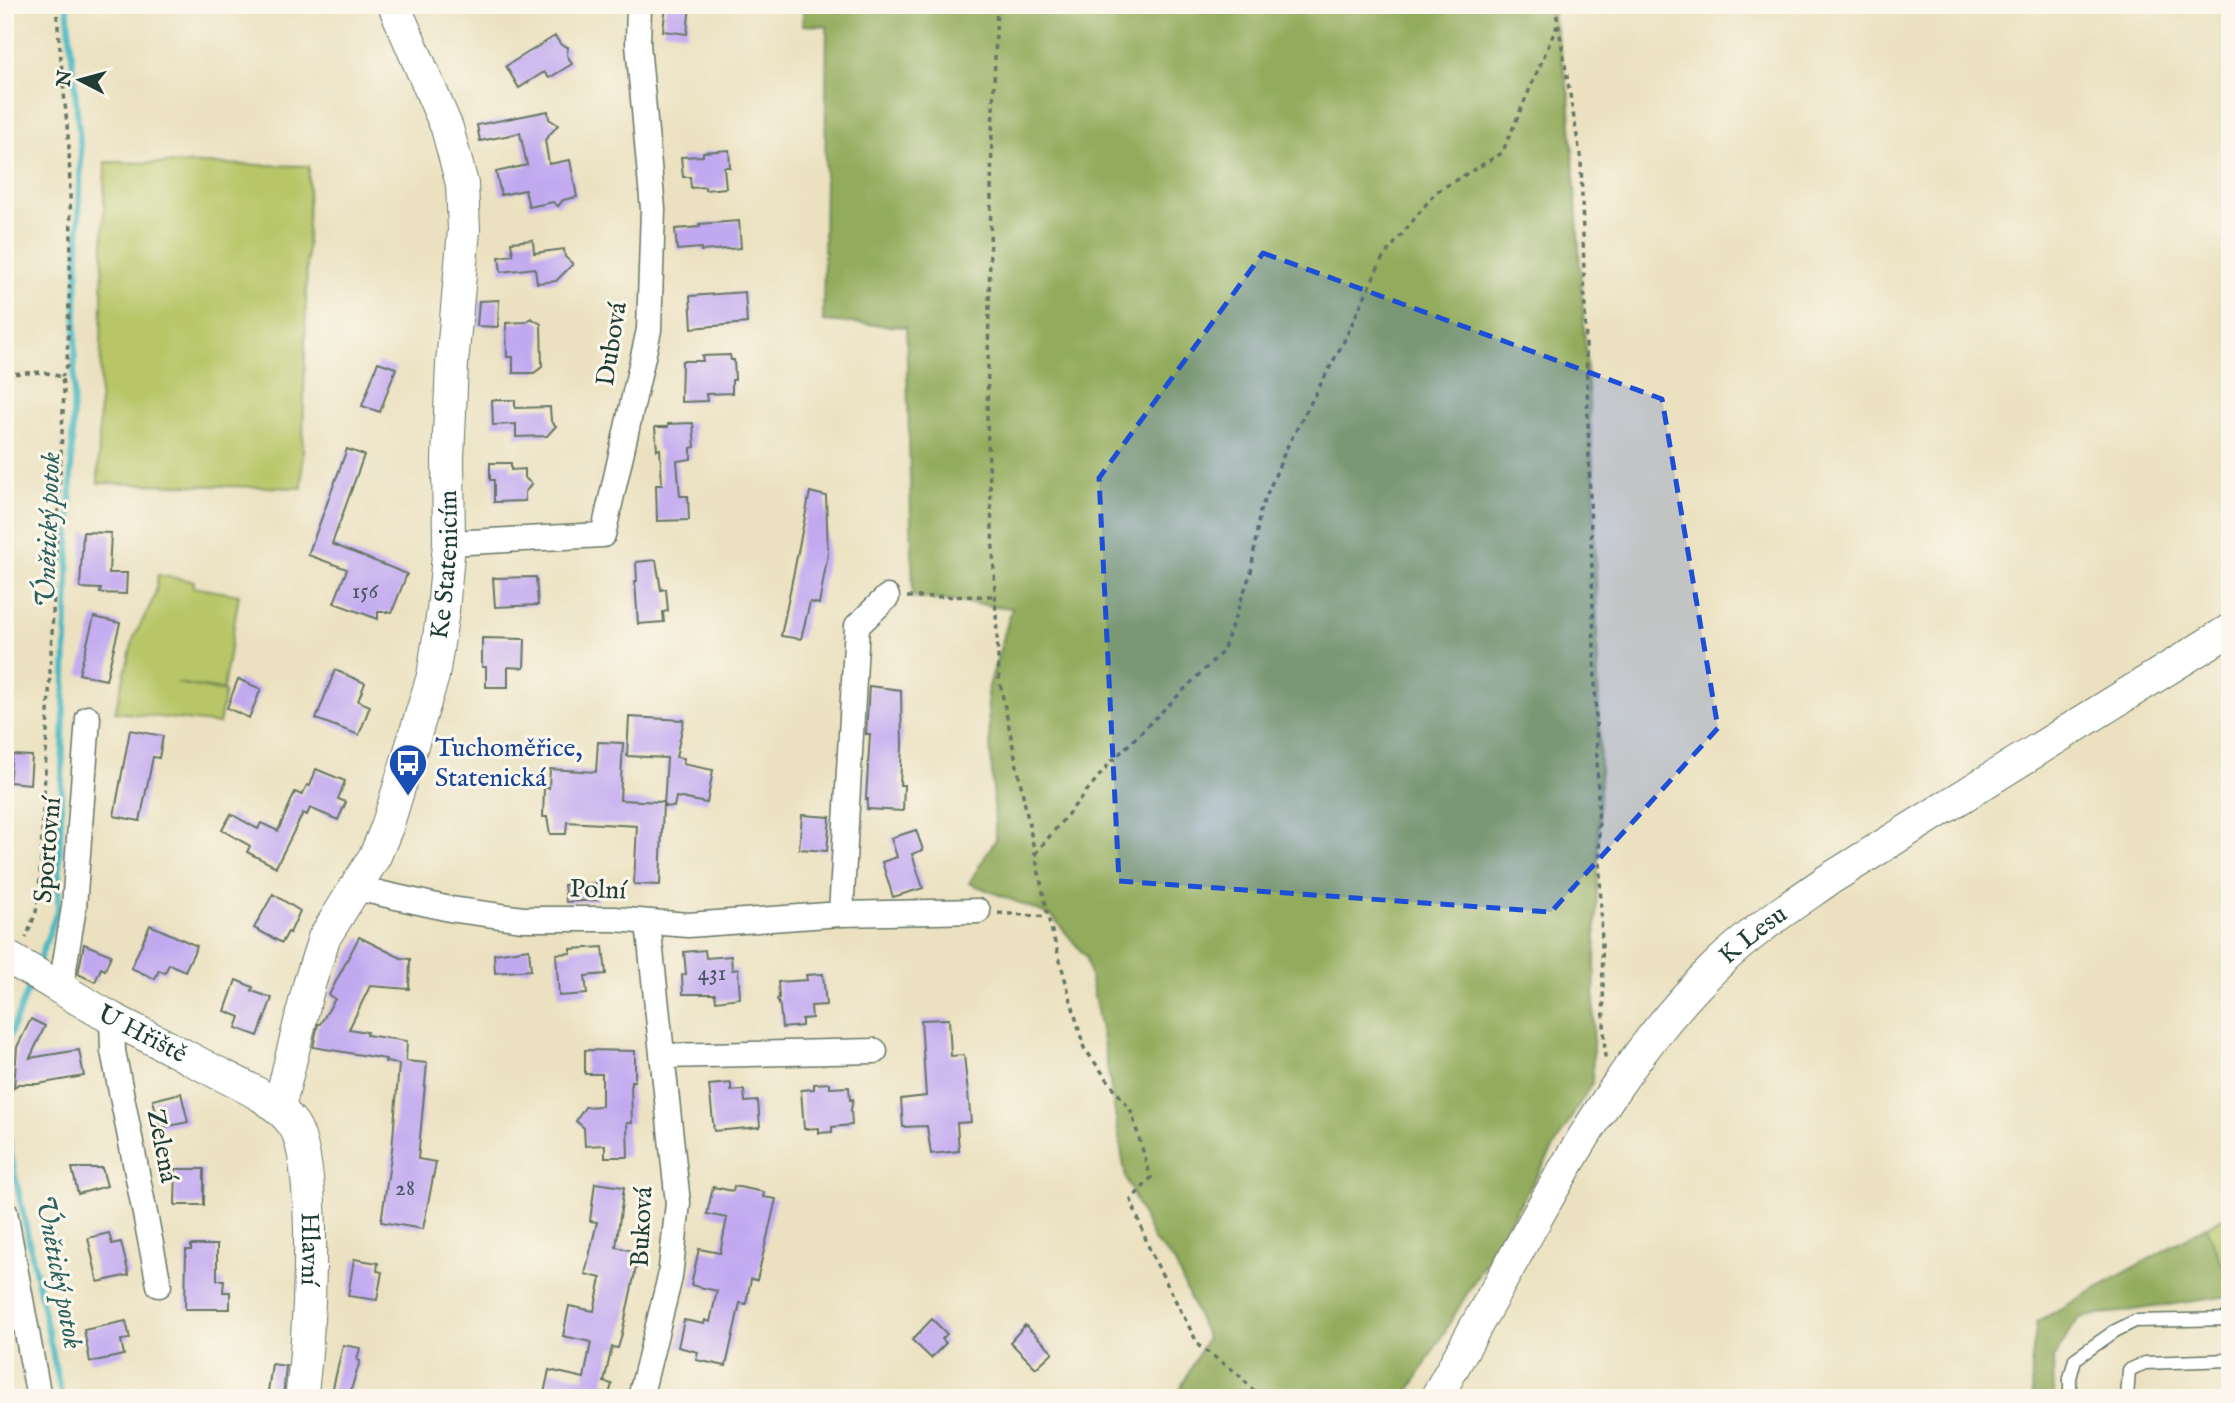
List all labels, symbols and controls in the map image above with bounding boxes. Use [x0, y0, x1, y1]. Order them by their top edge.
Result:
north arrow [46, 46, 116, 116]
text: N [52, 68, 78, 89]
street label: Dubová [589, 299, 635, 388]
water label: Únětický potok [28, 451, 69, 609]
street label: Ke Statenicím [422, 490, 466, 642]
house number: 156 [352, 577, 380, 606]
place label: Tuchoměřice, Statenická [435, 732, 582, 795]
bus stop icon: Tuchoměřice, Statenická [387, 742, 429, 797]
street label: Sportovní [27, 794, 69, 904]
street label: Polní [569, 873, 629, 908]
street label: K Lesu [1712, 898, 1793, 972]
house number: 431 [698, 959, 726, 988]
street label: U Hřiště [92, 997, 193, 1071]
street label: Zelená [139, 1106, 185, 1186]
house number: 28 [395, 1174, 415, 1203]
street label: Buková [623, 1185, 661, 1268]
water label: Únětický potok [26, 1192, 91, 1352]
street label: Hlavní [293, 1212, 327, 1288]

